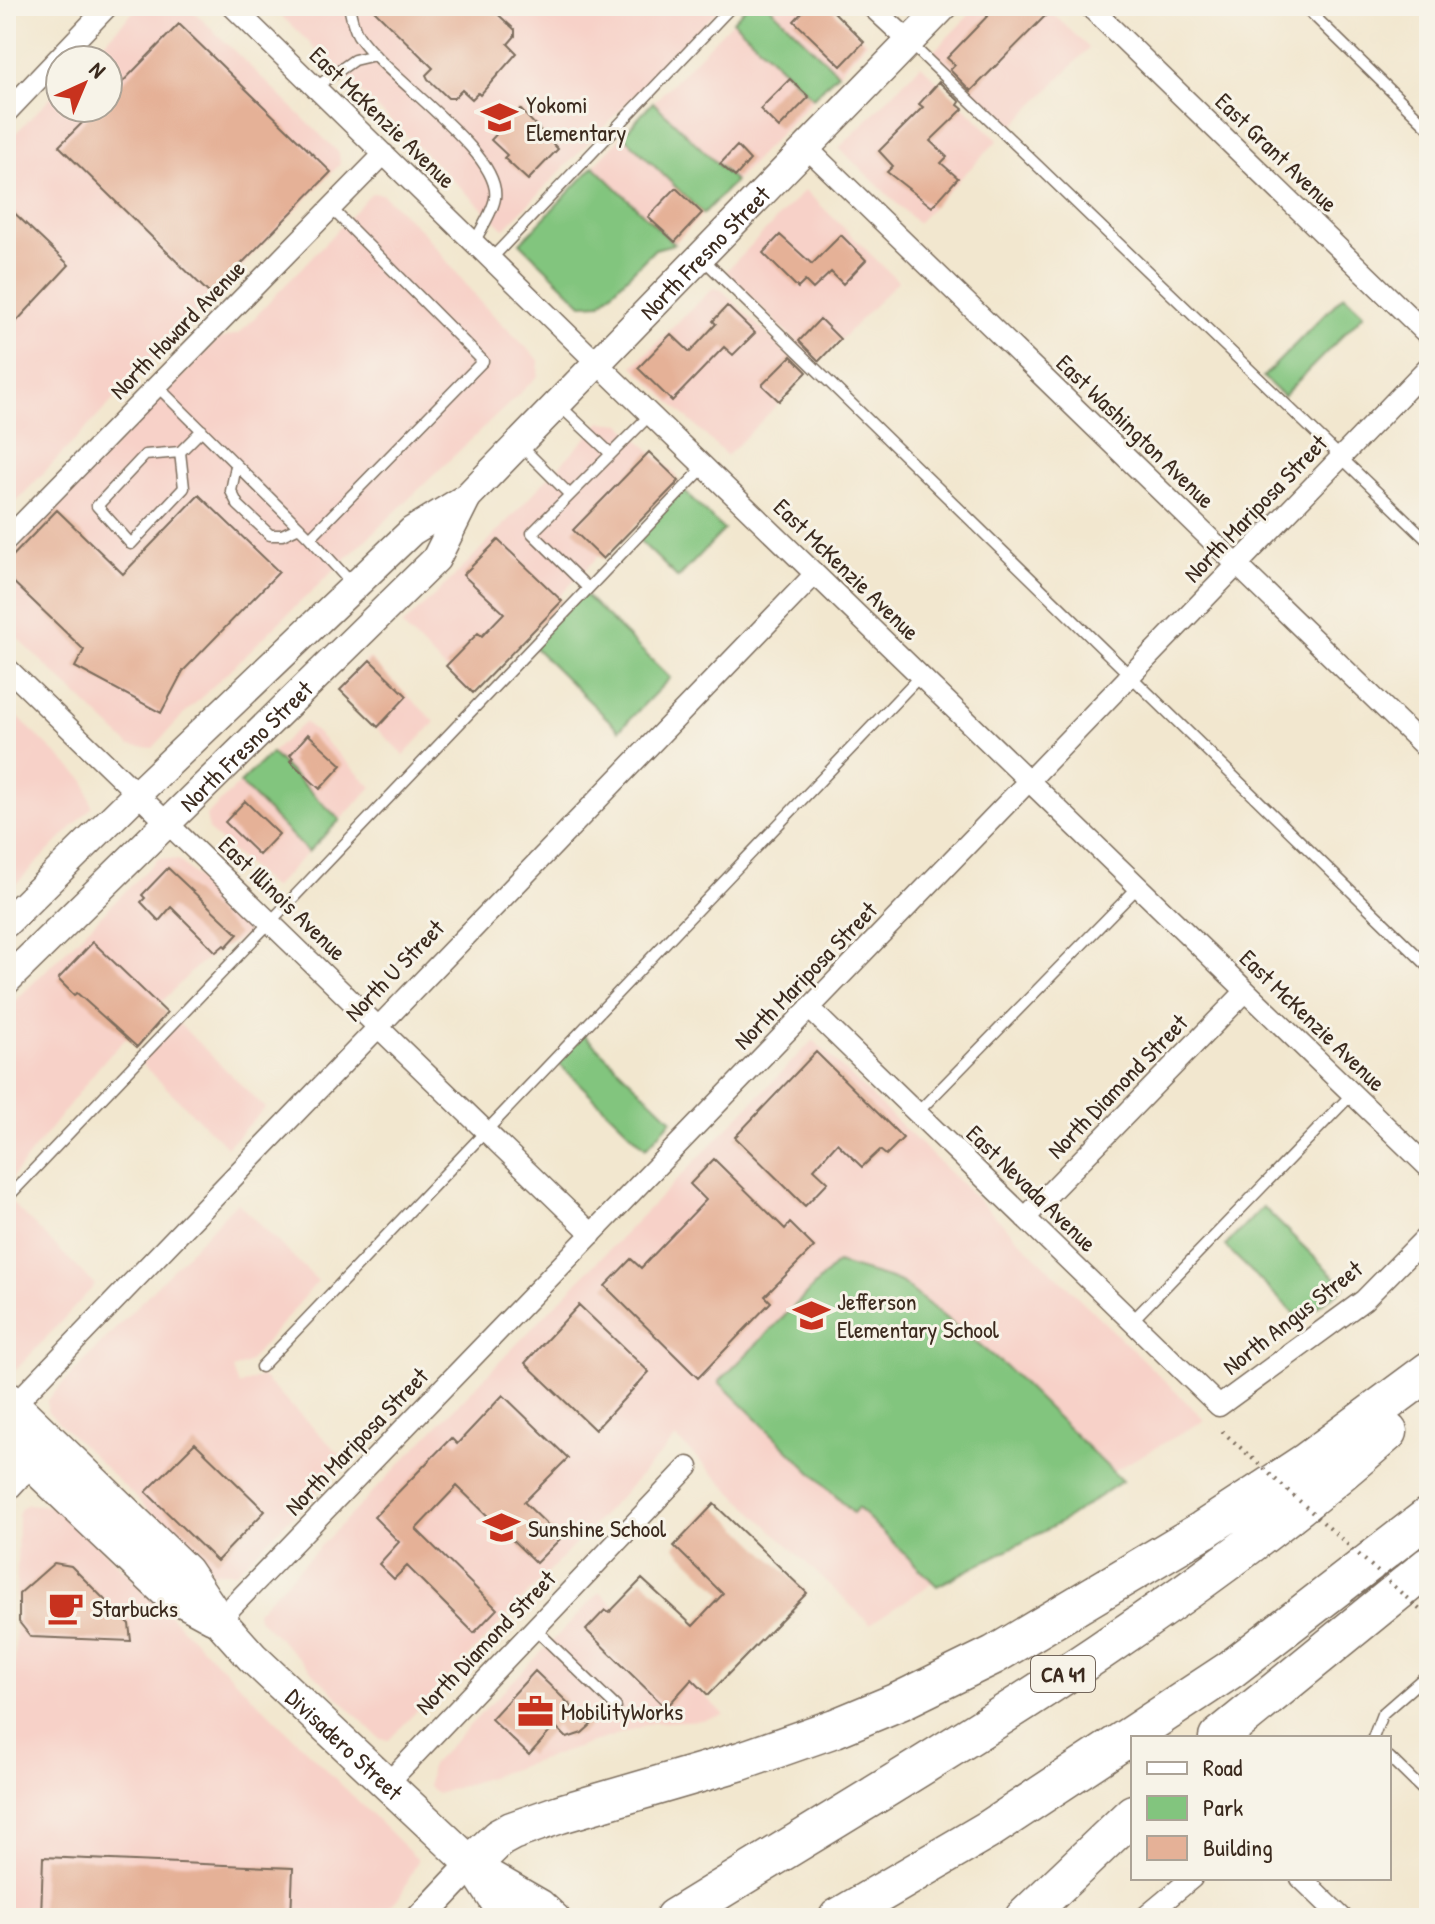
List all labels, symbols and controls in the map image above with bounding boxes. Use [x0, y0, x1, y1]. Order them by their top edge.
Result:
street label: East McKenzie Avenue [303, 39, 463, 195]
north arrow [44, 44, 124, 124]
text: N [83, 55, 113, 85]
street label: East Grant Avenue [1209, 85, 1346, 219]
place label: Yokomi Elementary [526, 88, 626, 148]
school or university icon: Yokomi Elementary [481, 99, 519, 137]
street label: North Fresno Street [632, 178, 777, 326]
street label: North Howard Avenue [102, 252, 252, 406]
street label: East Washington Avenue [1050, 347, 1222, 515]
street label: North Mariposa Street [1176, 427, 1334, 589]
street label: East McKenzie Avenue [767, 491, 927, 647]
street label: North Fresno Street [172, 673, 320, 818]
street label: East Illinois Avenue [212, 829, 354, 967]
street label: North Mariposa Street [726, 894, 884, 1056]
street label: North U Street [337, 912, 451, 1028]
street label: East McKenzie Avenue [1233, 942, 1393, 1098]
street label: North Diamond Street [1040, 1006, 1195, 1165]
street label: East Nevada Avenue [960, 1118, 1104, 1259]
street label: North Angus Street [1216, 1252, 1369, 1382]
place label: Jefferson Elementary School [837, 1285, 1000, 1345]
school or university icon: Jefferson Elementary School [792, 1296, 830, 1334]
street label: North Mariposa Street [277, 1360, 435, 1522]
school or university icon: Sunshine School [483, 1509, 521, 1547]
place label: Sunshine School [528, 1512, 667, 1544]
street label: North Diamond Street [408, 1562, 563, 1721]
cafe icon: Starbucks [47, 1589, 85, 1627]
place label: Starbucks [92, 1592, 178, 1624]
road number: CA 41 [1031, 1656, 1095, 1692]
street label: Divisadero Street [279, 1681, 411, 1808]
office icon: MobilityWorks [516, 1692, 554, 1730]
place label: MobilityWorks [561, 1695, 683, 1727]
legend [1131, 1736, 1391, 1880]
text: Road [1203, 1751, 1242, 1783]
text: Park [1203, 1791, 1243, 1823]
text: Building [1203, 1831, 1273, 1863]

